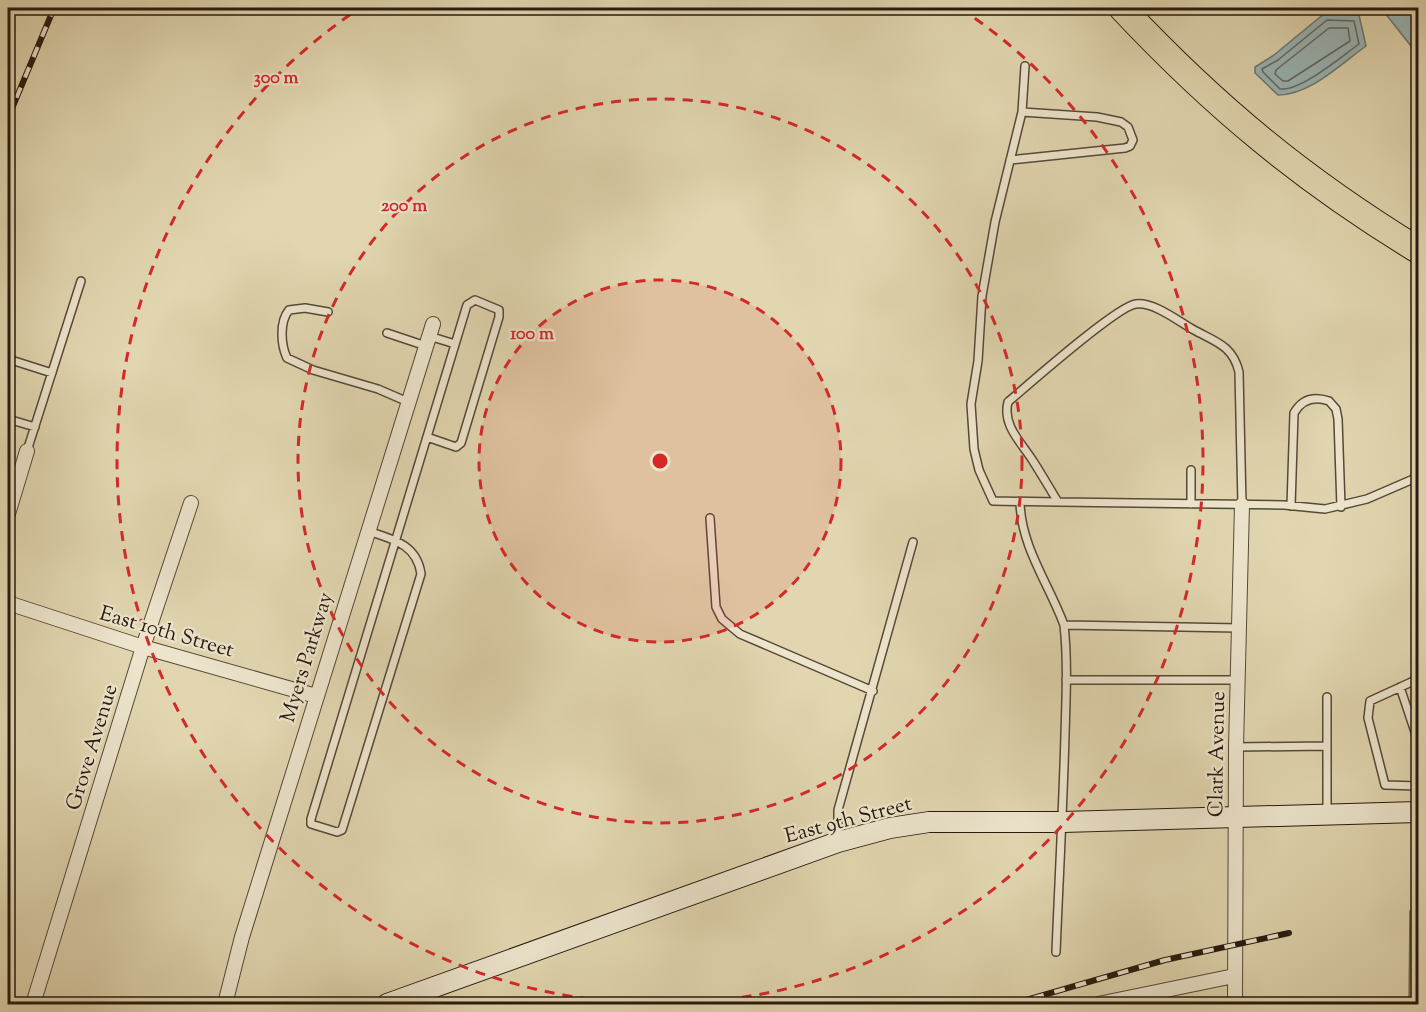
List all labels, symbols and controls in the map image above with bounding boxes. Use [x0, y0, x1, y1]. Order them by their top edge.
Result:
text: 300 m [254, 66, 299, 92]
text: 200 m [381, 194, 427, 220]
text: 100 m [510, 322, 554, 348]
centre of rings [650, 451, 670, 471]
street label: Myers Parkway [274, 588, 342, 726]
street label: East 10th Street [96, 599, 237, 666]
street label: Grove Avenue [59, 681, 126, 814]
street label: Clark Avenue [1202, 691, 1234, 817]
street label: East 9th Street [782, 790, 915, 852]

